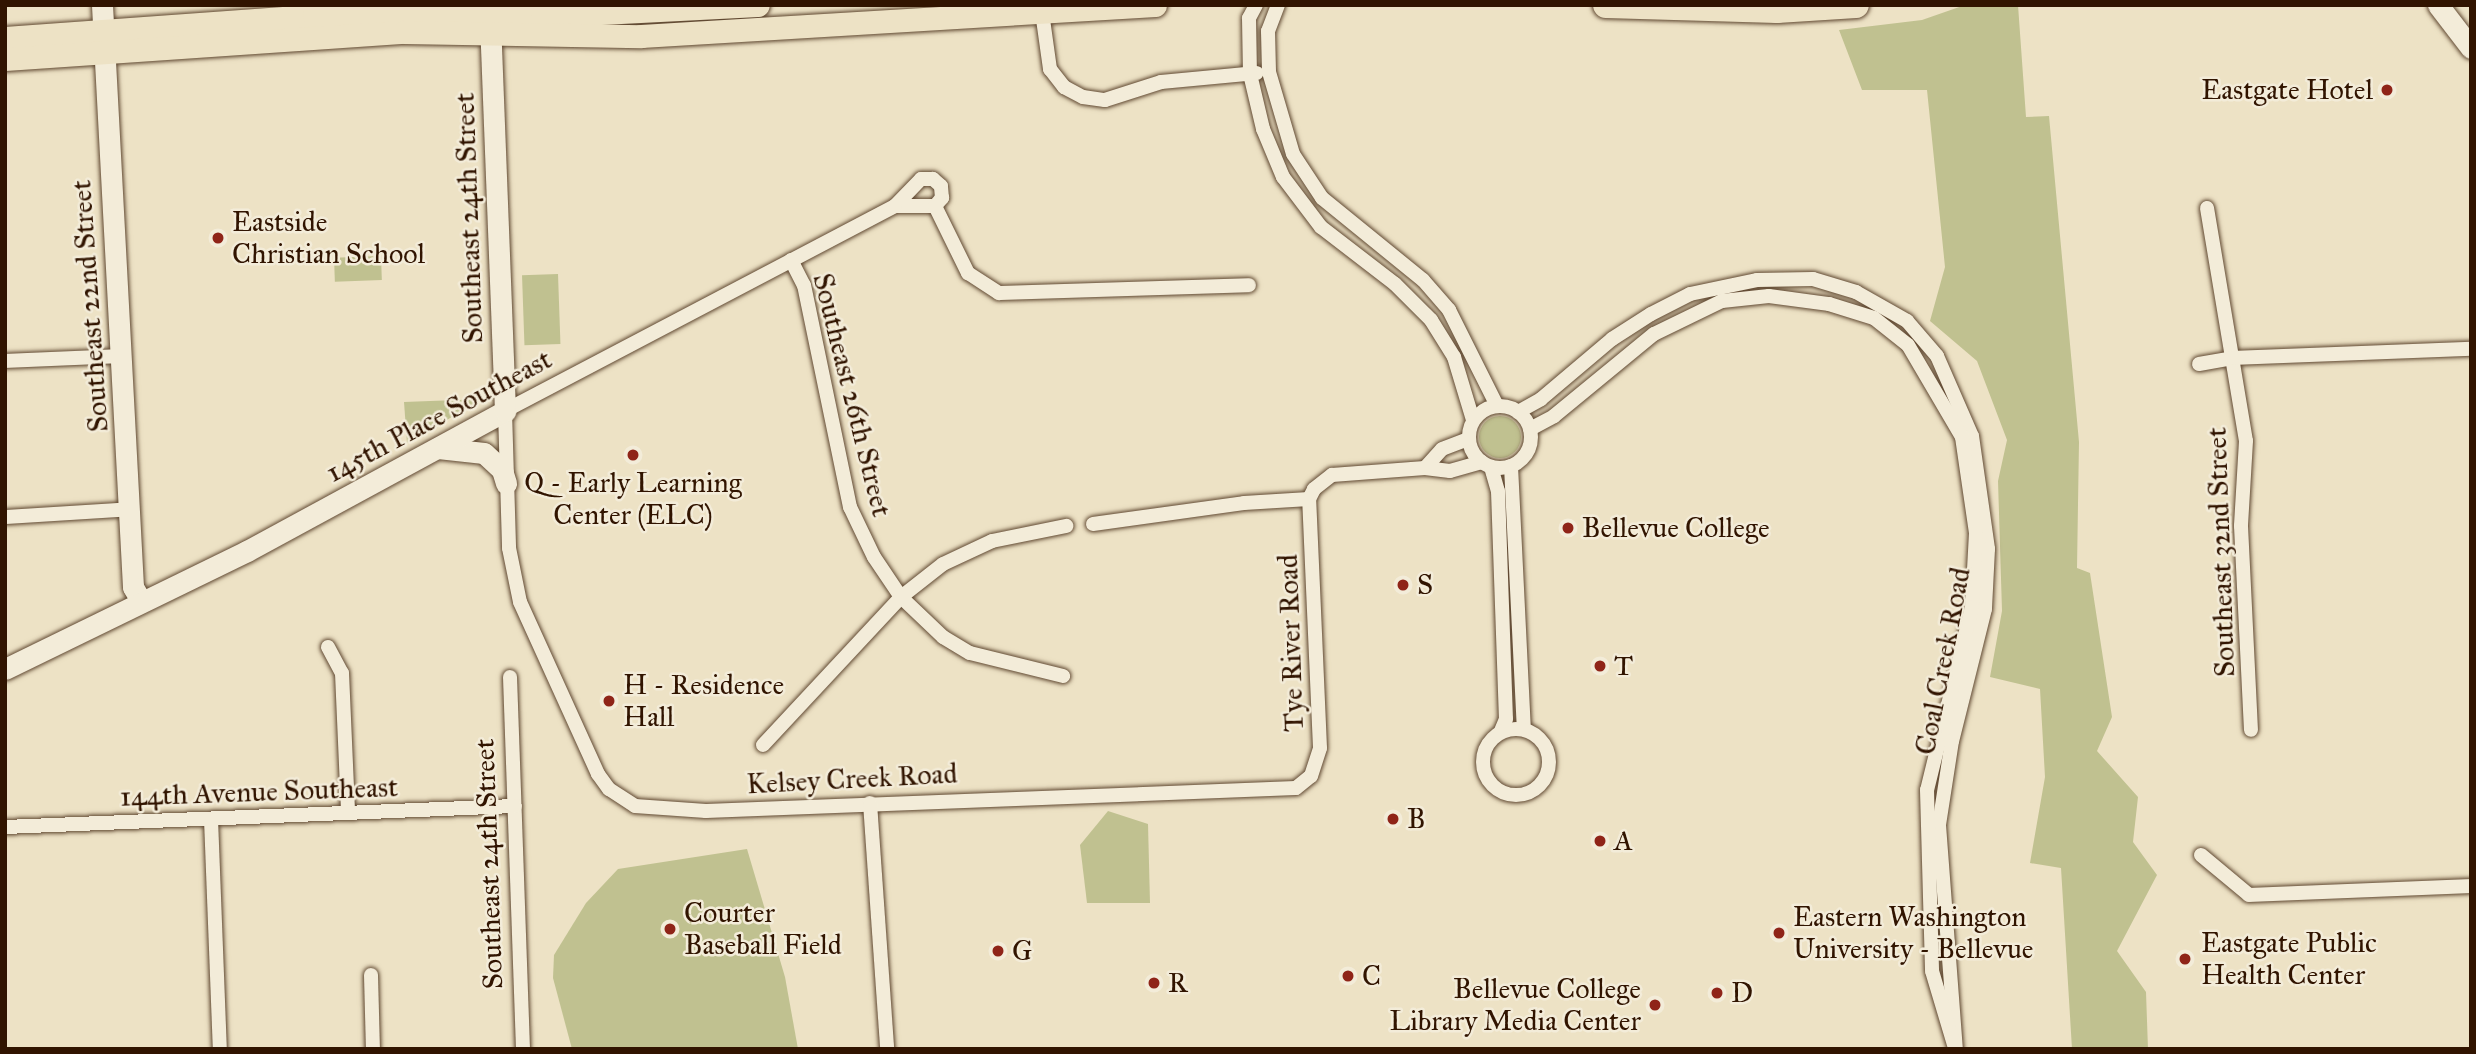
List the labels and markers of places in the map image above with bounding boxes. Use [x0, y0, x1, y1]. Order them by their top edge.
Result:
place label: Eastgate Hotel [2201, 73, 2373, 107]
marker: Eastgate Hotel [2379, 82, 2395, 98]
place label: Eastside Christian School [232, 205, 425, 271]
marker: Eastside Christian School [210, 230, 226, 246]
marker: Q - Early Learning Center (ELC) [625, 447, 641, 463]
place label: Q - Early Learning Center (ELC) [524, 466, 742, 532]
place label: Bellevue College [1582, 511, 1770, 545]
marker: Bellevue College [1560, 520, 1576, 536]
place label: S [1417, 568, 1433, 602]
marker: S [1395, 577, 1411, 593]
place label: T [1614, 649, 1633, 683]
marker: T [1592, 658, 1608, 674]
place label: H - Residence Hall [623, 668, 784, 734]
marker: H - Residence Hall [601, 693, 617, 709]
place label: B [1407, 802, 1426, 836]
marker: B [1385, 811, 1401, 827]
place label: A [1614, 824, 1633, 858]
marker: A [1592, 833, 1608, 849]
place label: Courter Baseball Field [684, 896, 842, 962]
place label: Eastern Washington University - Bellevue [1793, 900, 2034, 966]
marker: Courter Baseball Field [662, 921, 678, 937]
marker: Eastern Washington University - Bellevue [1771, 925, 1787, 941]
place label: Eastgate Public Health Center [2201, 926, 2377, 992]
place label: G [1012, 934, 1032, 968]
marker: G [990, 943, 1006, 959]
marker: Eastgate Public Health Center [2175, 949, 2195, 969]
place label: C [1362, 959, 1381, 993]
place label: R [1168, 966, 1188, 1000]
marker: C [1340, 968, 1356, 984]
place label: Bellevue College Library Media Center [1390, 972, 1641, 1038]
marker: R [1146, 975, 1162, 991]
place label: D [1731, 976, 1753, 1010]
marker: D [1709, 985, 1725, 1001]
marker: Bellevue College Library Media Center [1647, 997, 1663, 1013]

